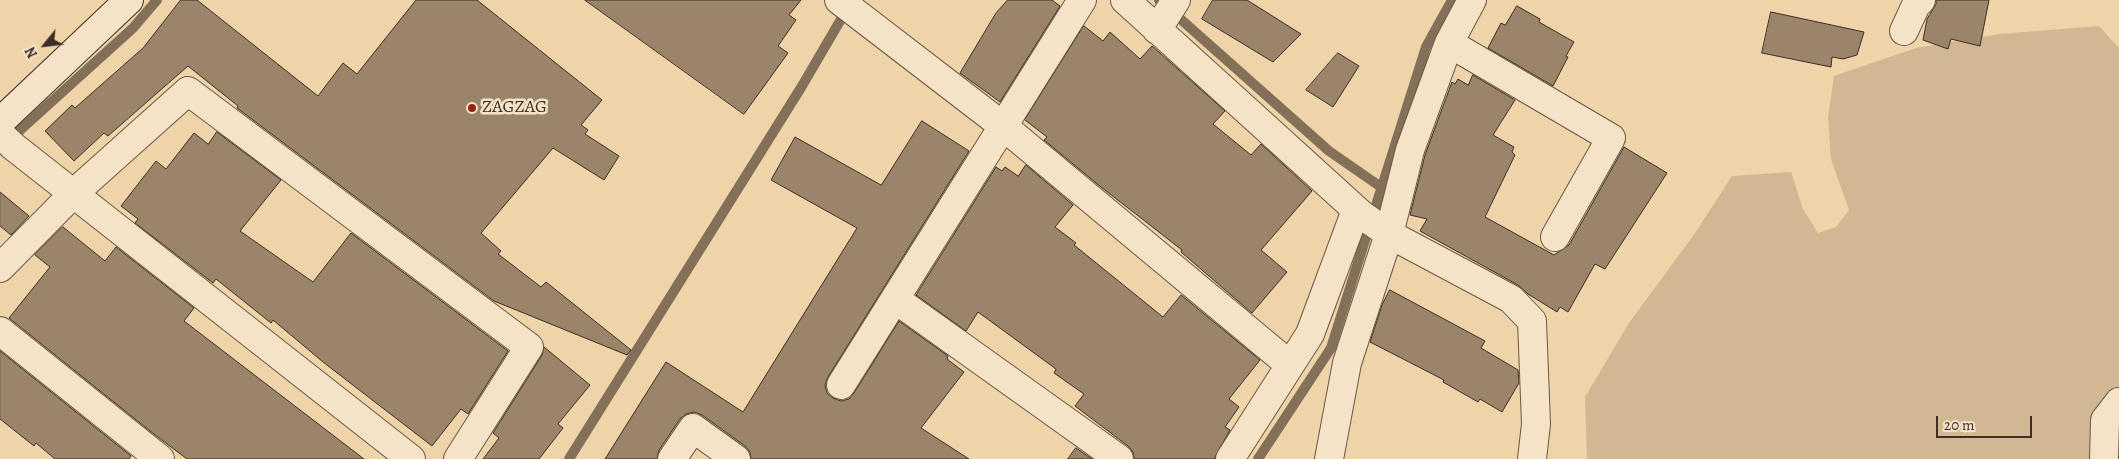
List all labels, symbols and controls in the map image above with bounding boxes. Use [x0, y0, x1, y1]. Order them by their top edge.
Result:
north arrow [20, 20, 70, 70]
text: N [21, 43, 42, 62]
place label: ZAGZAG [482, 97, 547, 119]
marker: ZAGZAG [466, 102, 478, 114]
scale bar [1939, 406, 2035, 438]
text: 20 m [1944, 415, 1975, 435]

